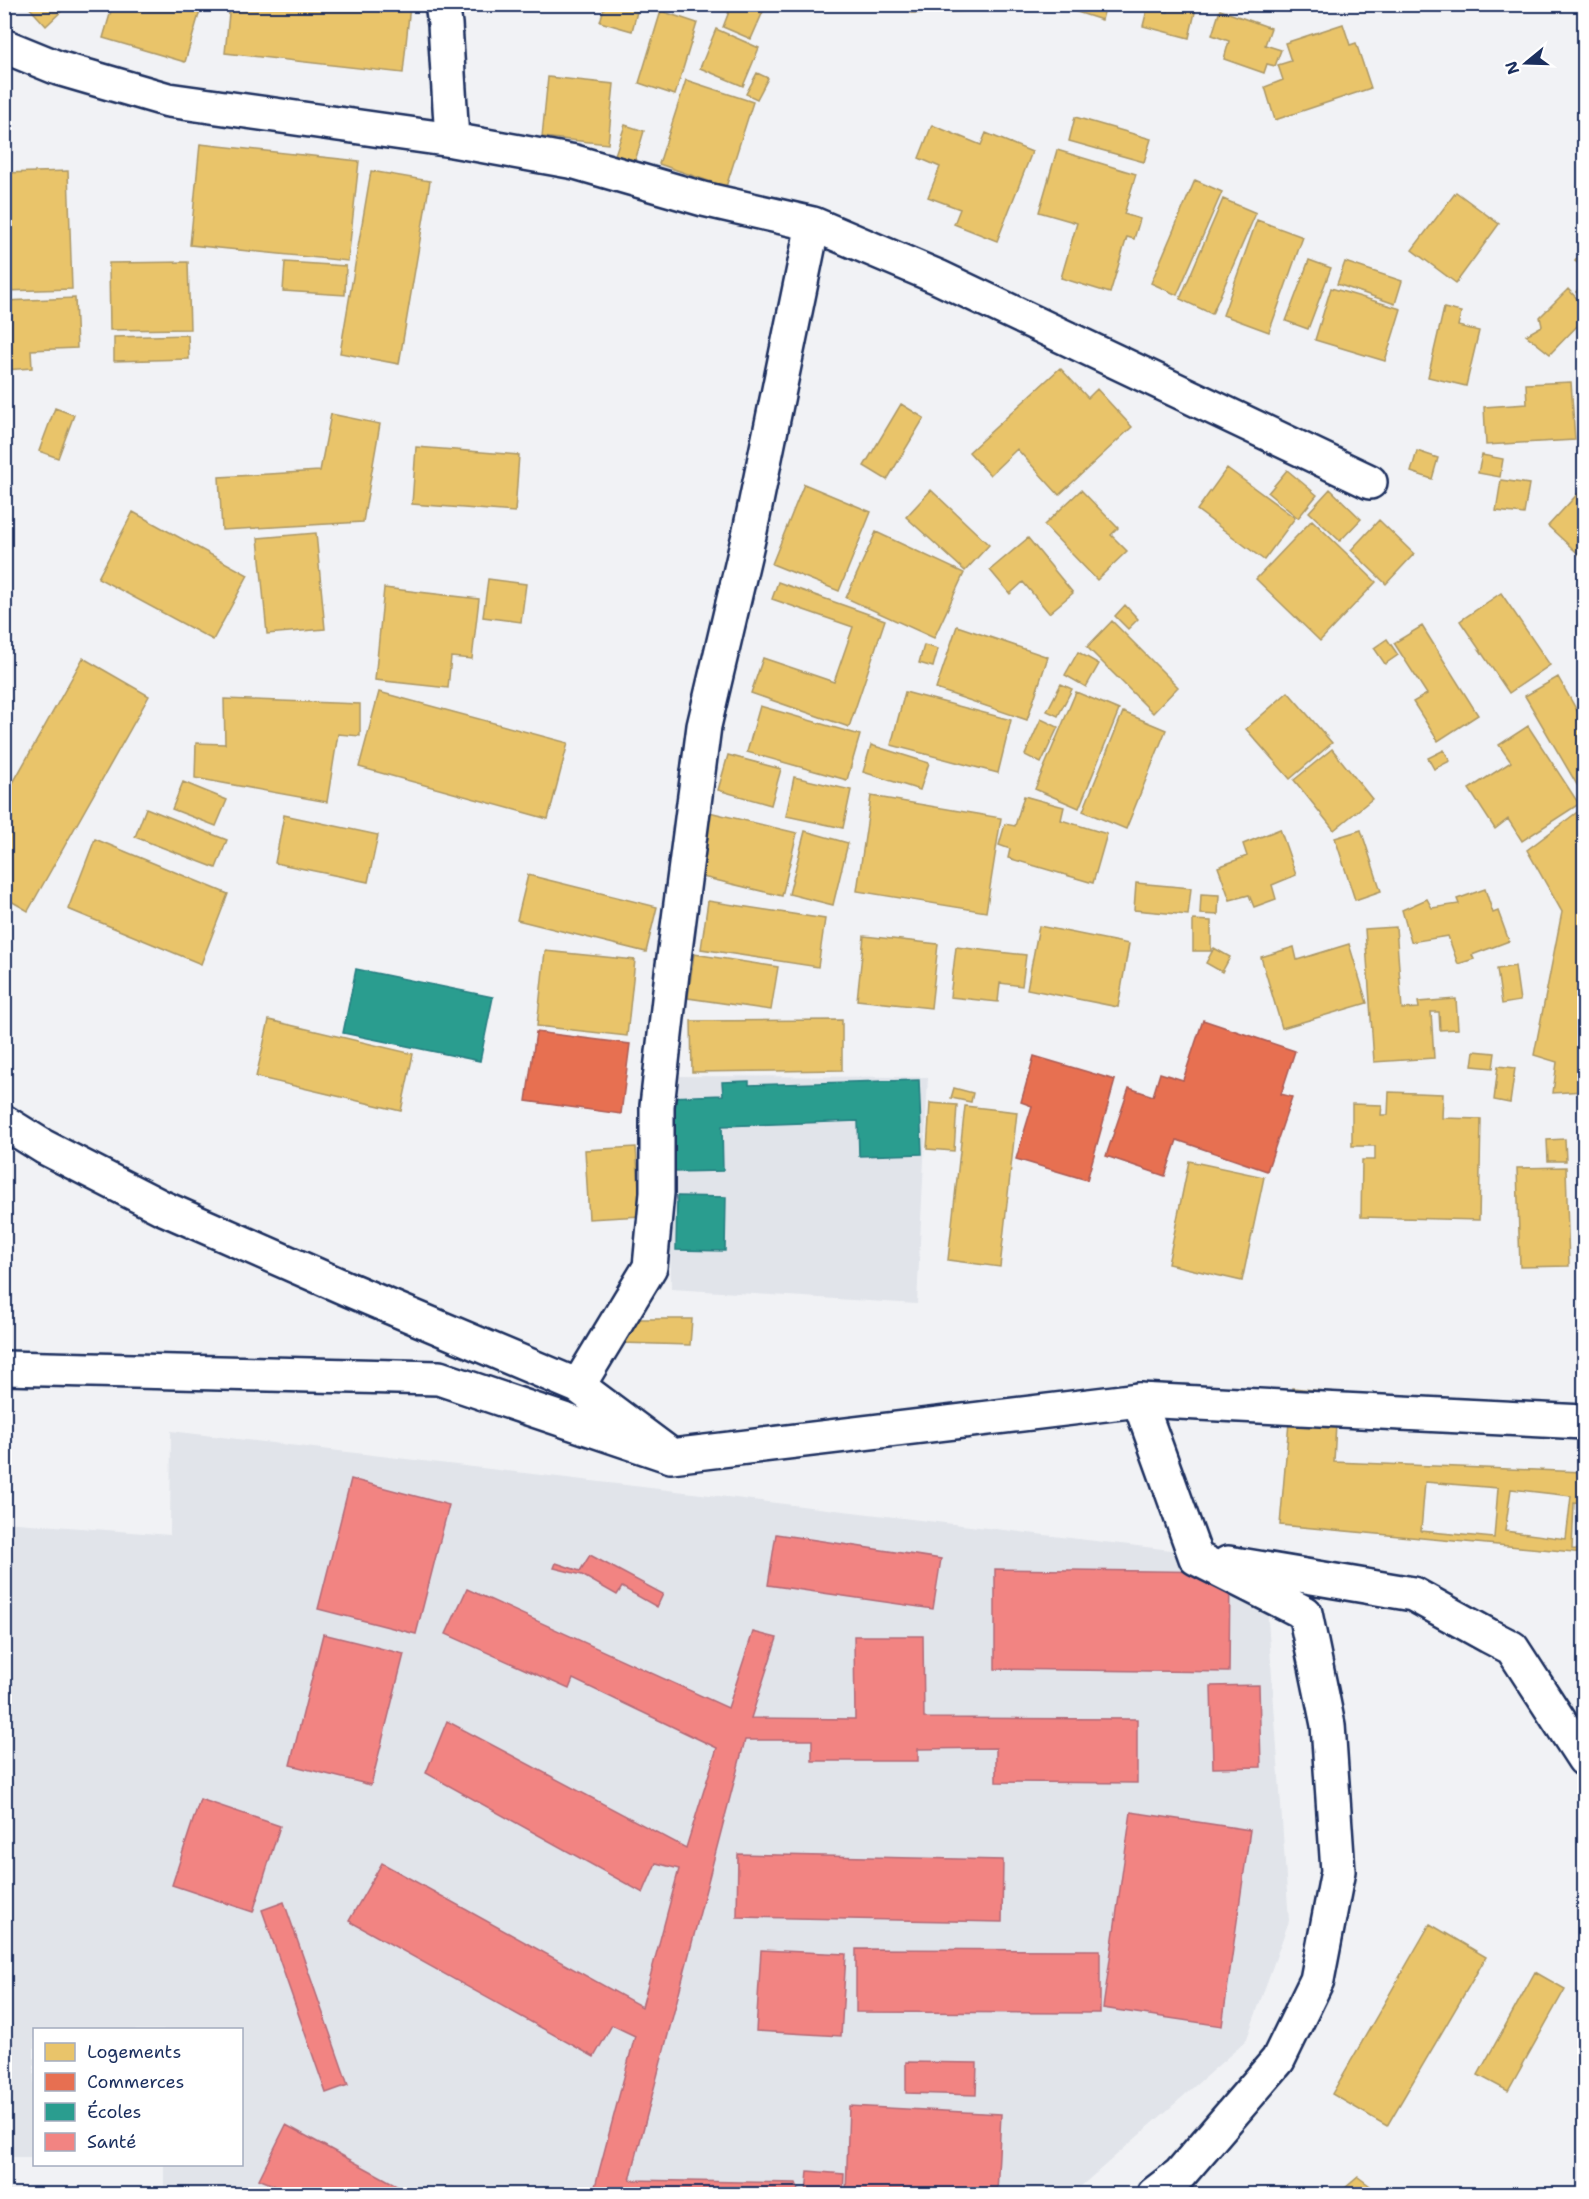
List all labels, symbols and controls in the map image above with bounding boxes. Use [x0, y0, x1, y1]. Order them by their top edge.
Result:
north arrow [1496, 33, 1556, 93]
text: N [1500, 58, 1524, 77]
legend [33, 2028, 243, 2166]
text: Logements [87, 2040, 181, 2064]
text: Commerces [87, 2070, 184, 2094]
text: Écoles [87, 2100, 141, 2124]
text: Santé [87, 2130, 136, 2154]

